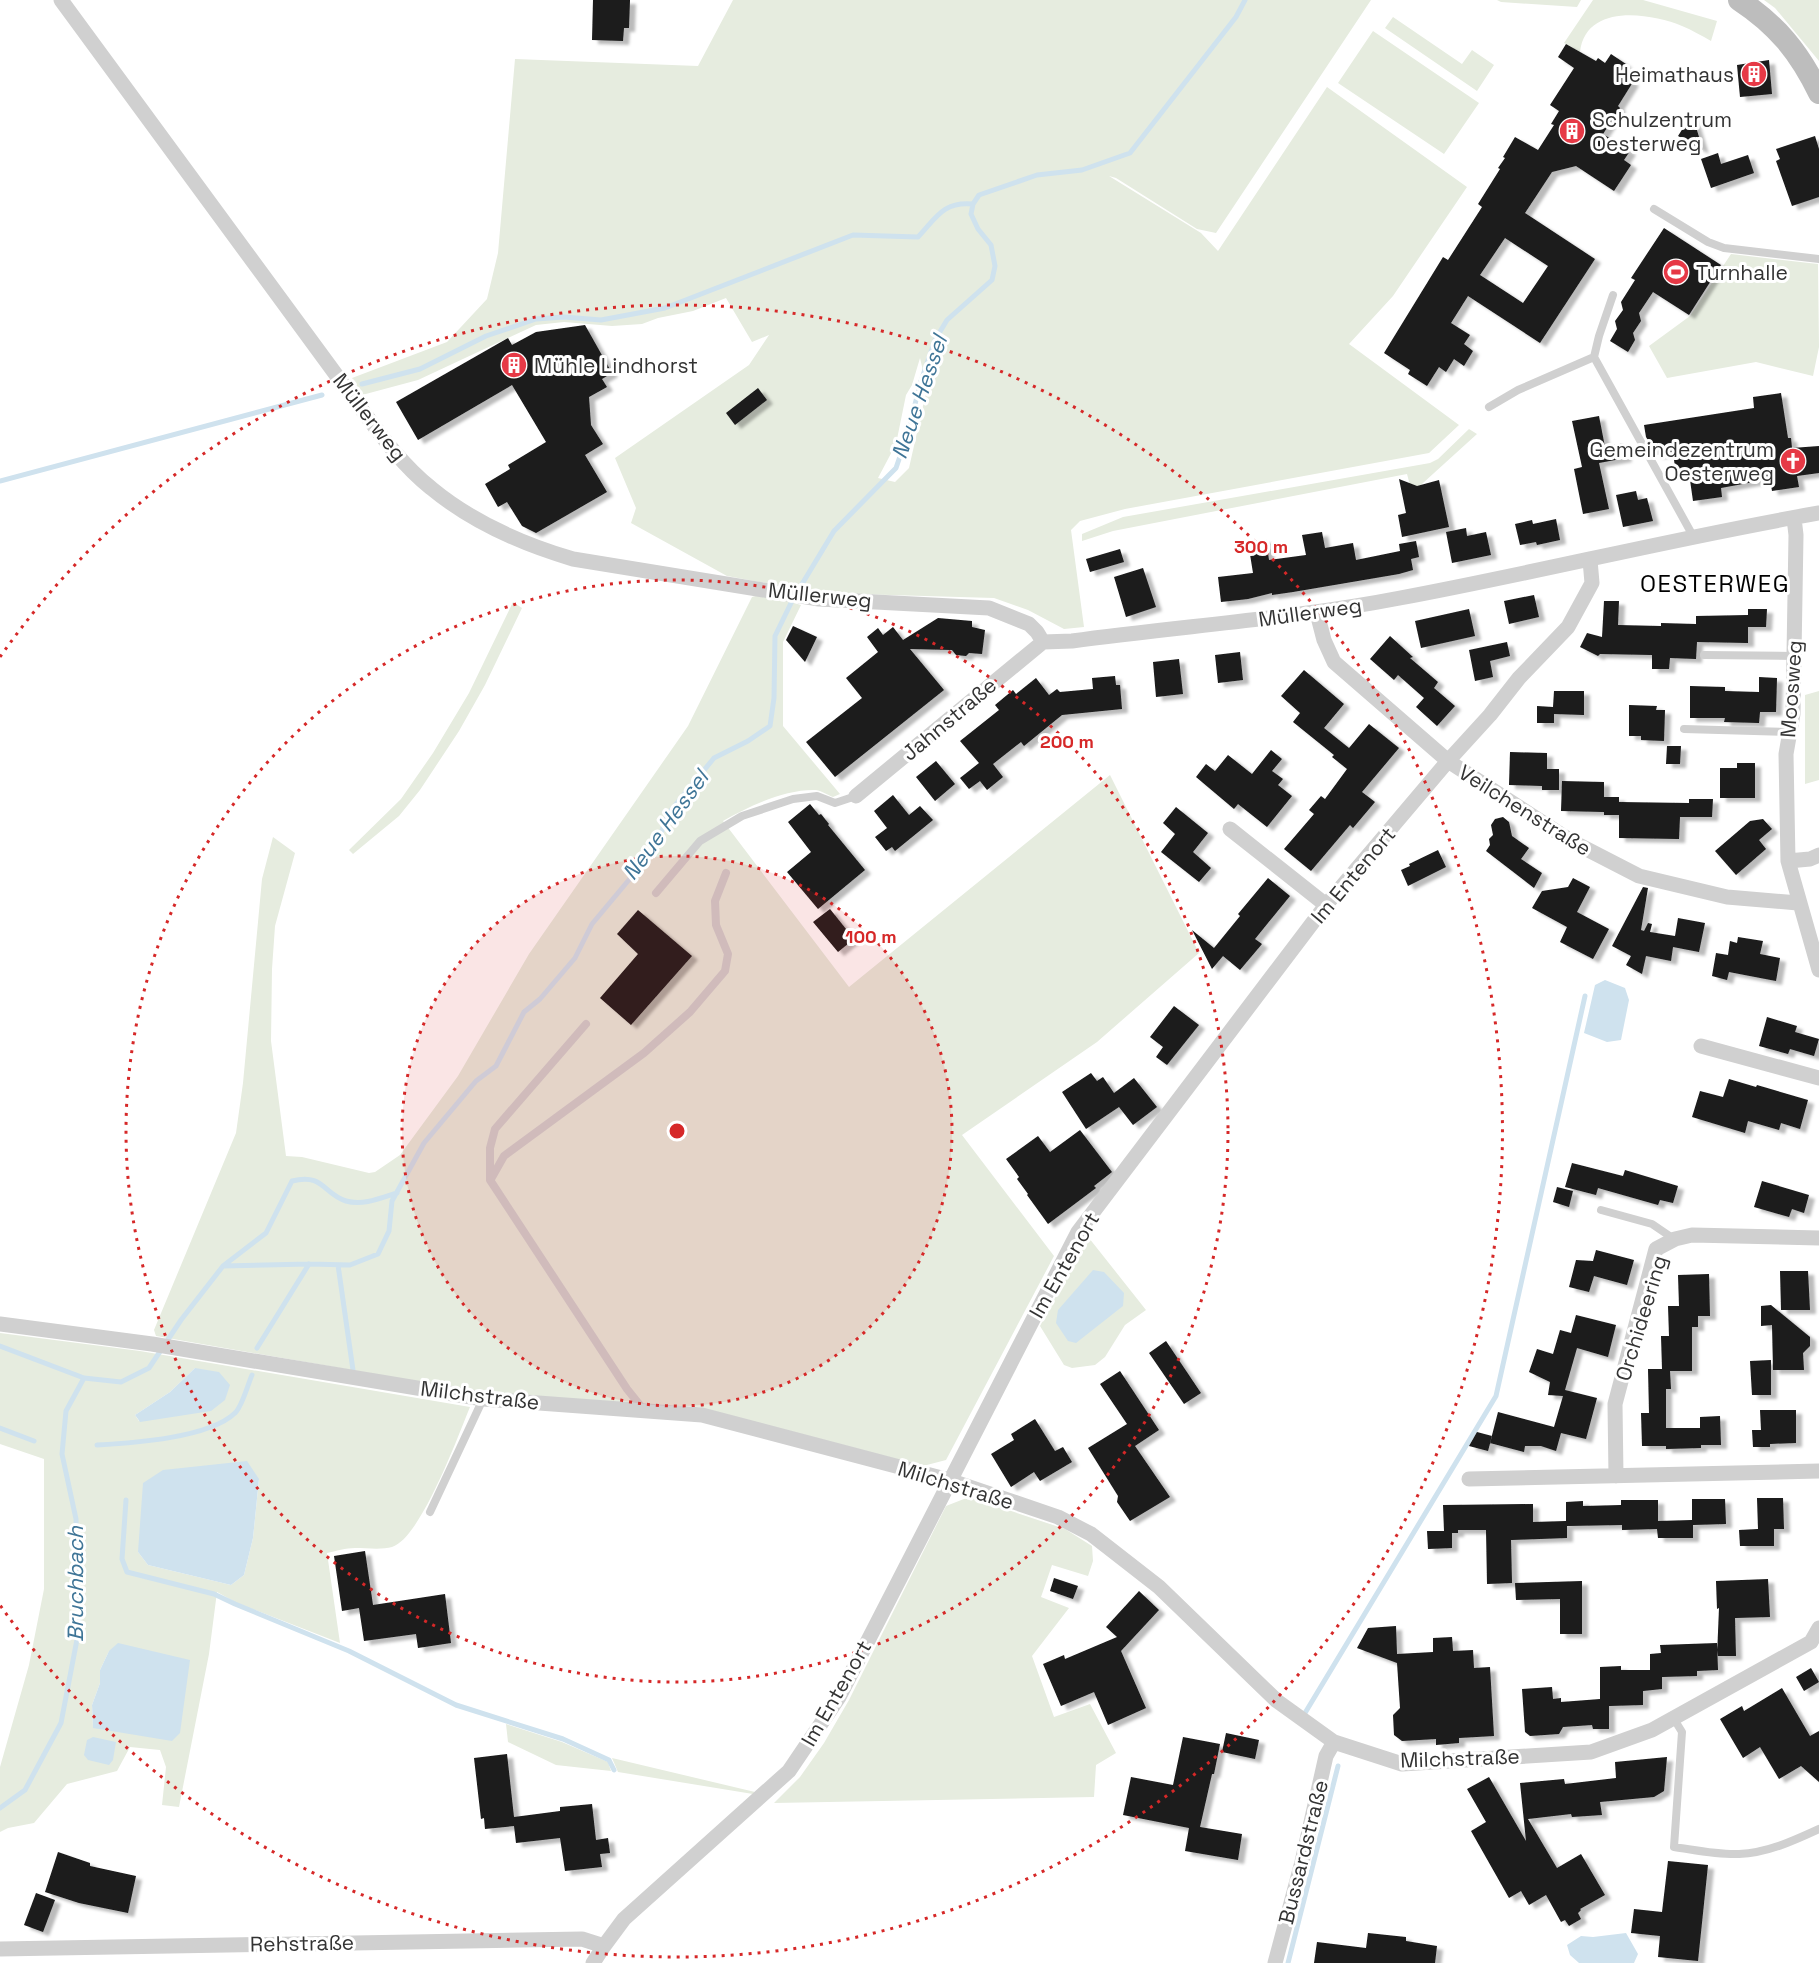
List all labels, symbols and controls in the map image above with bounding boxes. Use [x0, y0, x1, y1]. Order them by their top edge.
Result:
building icon: Heimathaus [1739, 59, 1769, 89]
place label: Heimathaus [1615, 61, 1734, 88]
place label: Schulzentrum Oesterweg [1592, 106, 1732, 157]
building icon: Schulzentrum Oesterweg [1557, 116, 1587, 146]
sports icon: Turnhalle [1661, 257, 1691, 287]
place label: Turnhalle [1696, 259, 1788, 286]
water label: Neue Hessel [885, 329, 954, 462]
building icon: Mühle Lindhorst [499, 350, 529, 380]
place label: Mühle Lindhorst [534, 352, 698, 379]
street label: Müllerweg [327, 368, 413, 466]
place label: Gemeindezentrum Oesterweg [1590, 436, 1774, 487]
church icon: Gemeindezentrum Oesterweg [1778, 446, 1808, 476]
text: 300 m [1234, 535, 1288, 558]
district label: OESTERWEG [1640, 568, 1790, 599]
street label: Müllerweg [767, 576, 873, 614]
street label: Müllerweg [1257, 591, 1363, 633]
street label: Moosweg [1774, 639, 1808, 739]
street label: Jahnstraße [896, 672, 1002, 766]
text: 200 m [1040, 730, 1094, 753]
street label: Veilchenstraße [1454, 758, 1596, 862]
water label: Neue Hessel [616, 763, 716, 885]
street label: Im Entenort [1305, 821, 1401, 929]
text: 100 m [845, 925, 897, 948]
centre of rings [667, 1121, 687, 1141]
street label: Im Entenort [1023, 1207, 1105, 1323]
street label: Orchideering [1609, 1252, 1673, 1384]
street label: Milchstraße [419, 1374, 541, 1416]
street label: Milchstraße [895, 1455, 1017, 1515]
water label: Bruchbach [61, 1525, 89, 1642]
street label: Im Entenort [795, 1635, 877, 1751]
street label: Milchstraße [1400, 1742, 1520, 1774]
street label: Bussardstraße [1272, 1777, 1334, 1927]
street label: Rehstraße [250, 1929, 354, 1957]

